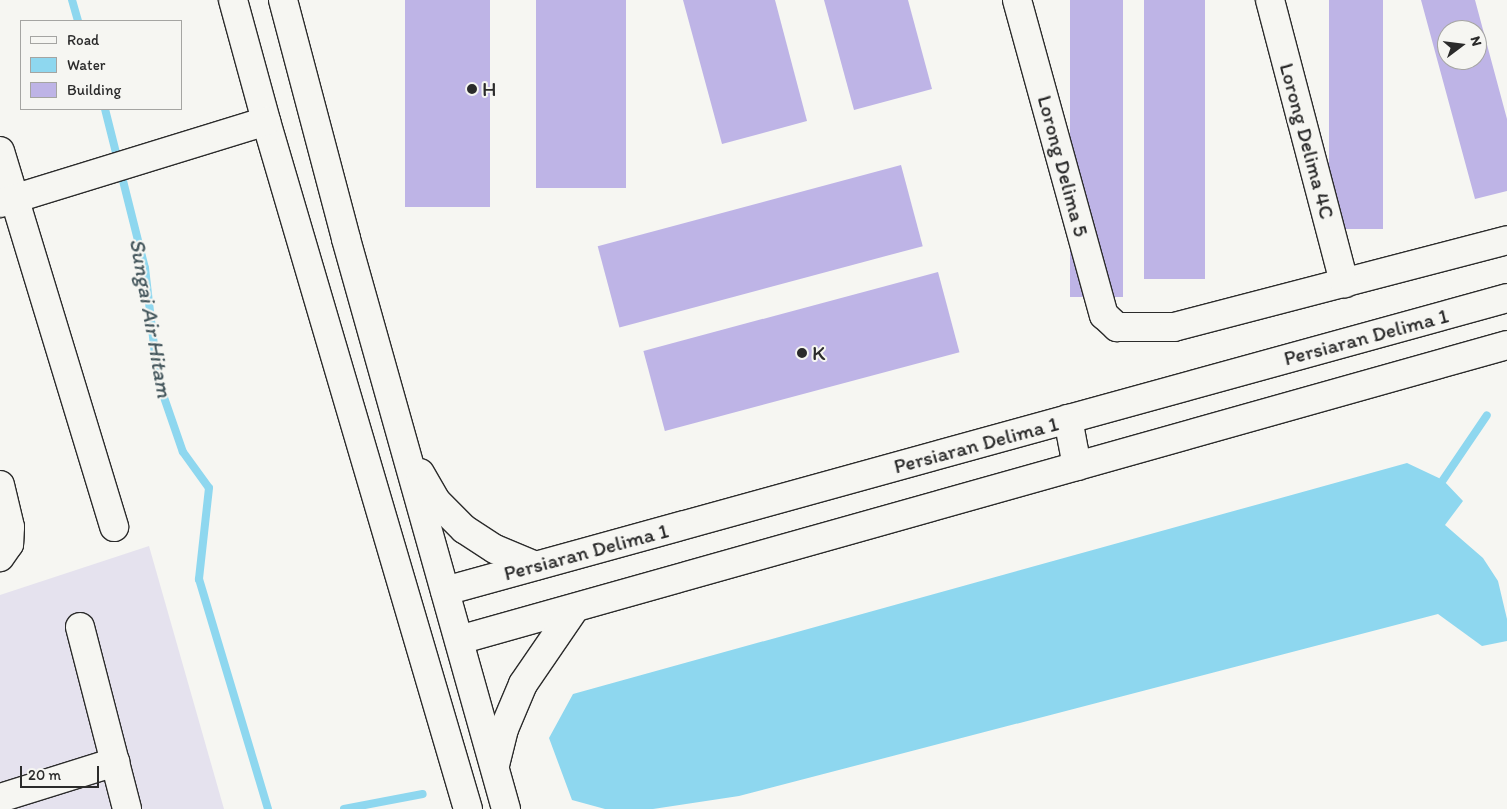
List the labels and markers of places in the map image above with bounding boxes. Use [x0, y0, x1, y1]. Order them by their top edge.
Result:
place label: H [482, 76, 497, 102]
marker: H [466, 83, 478, 95]
place label: K [812, 340, 825, 366]
marker: K [796, 347, 808, 359]

